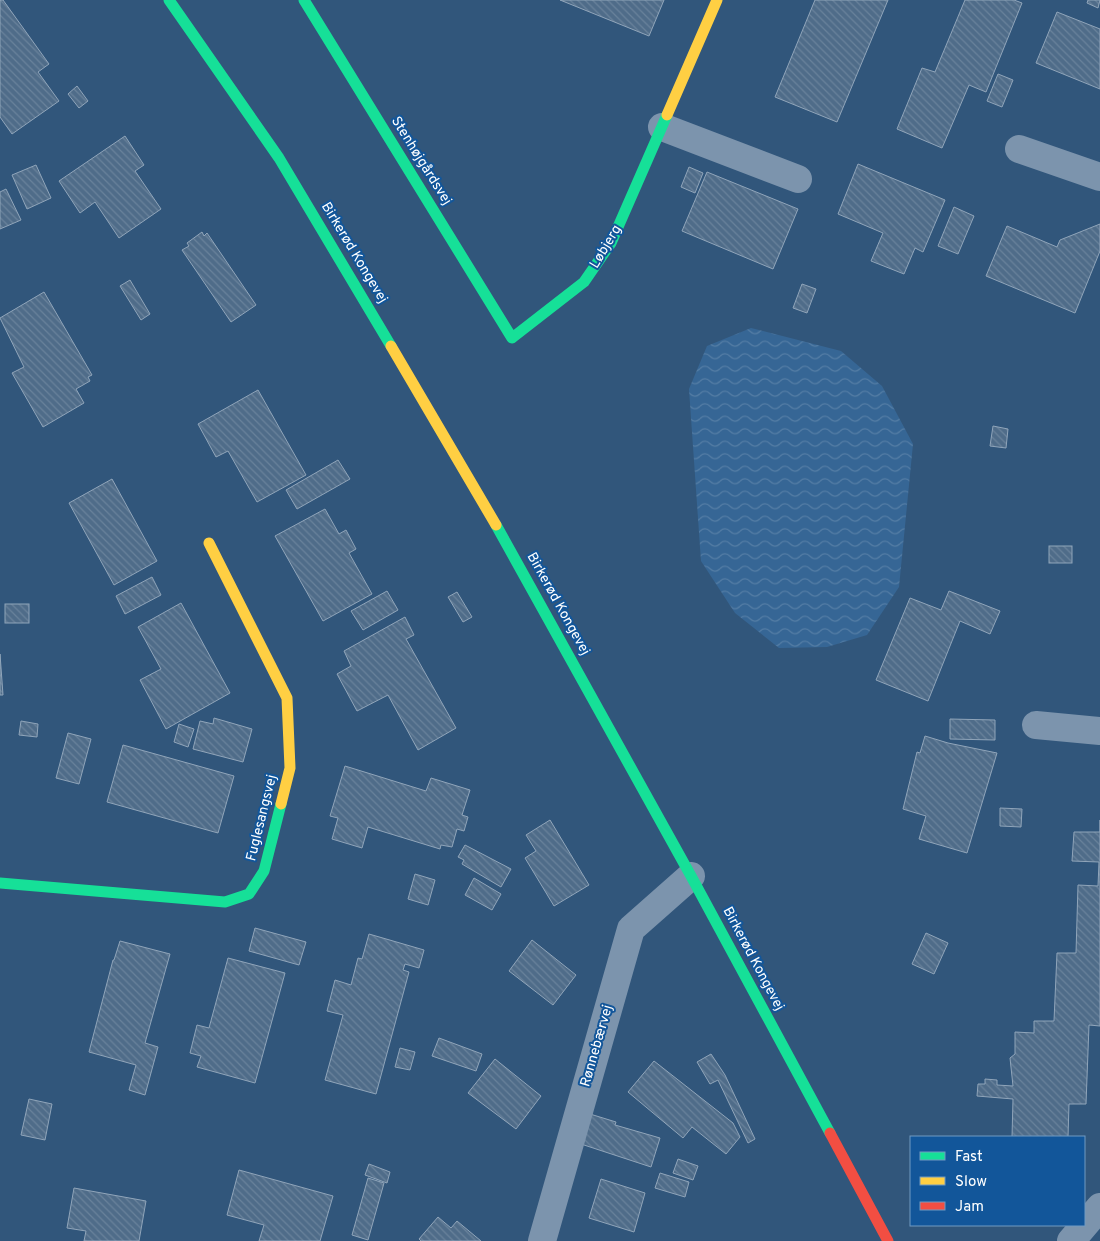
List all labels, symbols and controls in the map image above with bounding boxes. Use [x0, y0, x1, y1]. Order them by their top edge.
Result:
street label: Stenhøjgårdsvej [387, 114, 455, 208]
street label: Birkerød Kongevej [317, 199, 391, 307]
street label: Løbjerg [586, 222, 626, 272]
street label: Birkerød Kongevej [523, 550, 593, 658]
street label: Fuglesangsvej [243, 773, 281, 863]
street label: Birkerød Kongevej [718, 904, 788, 1014]
street label: Rønnebærvej [577, 1003, 617, 1089]
legend [910, 1136, 1085, 1226]
text: Fast [955, 1148, 983, 1167]
text: Slow [955, 1173, 987, 1192]
text: Jam [955, 1198, 984, 1217]

